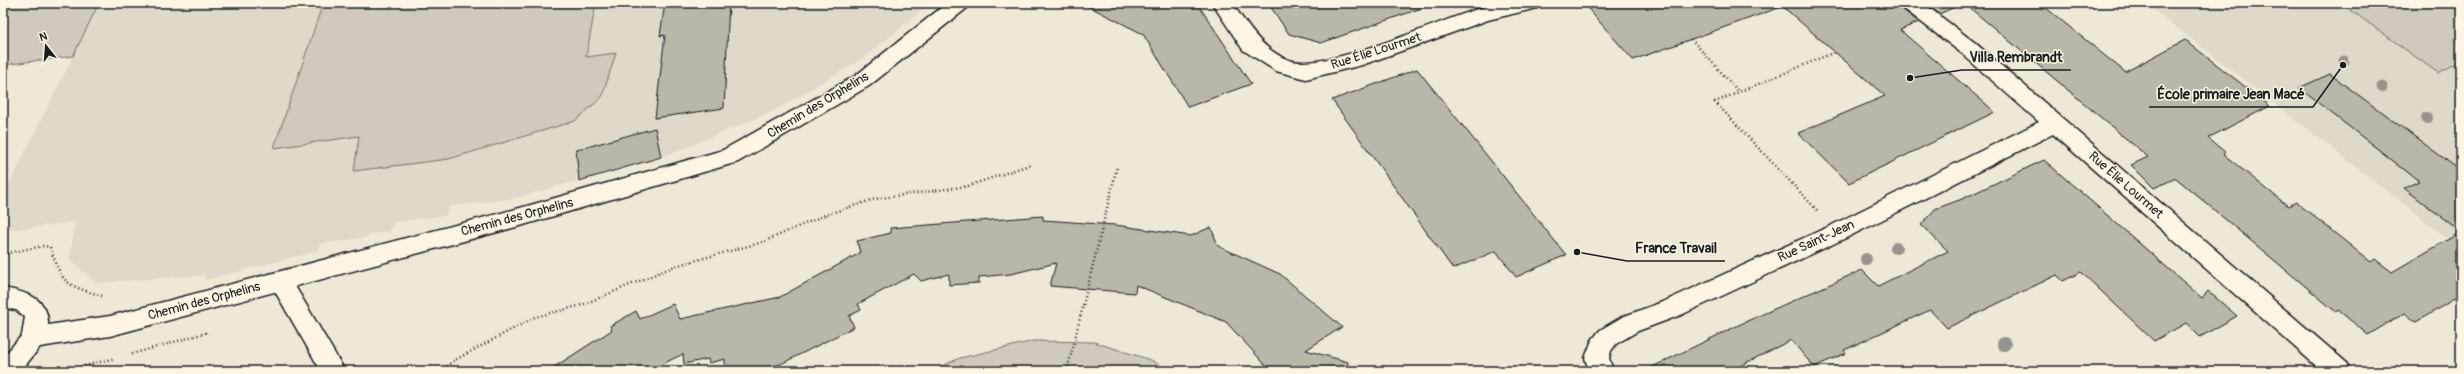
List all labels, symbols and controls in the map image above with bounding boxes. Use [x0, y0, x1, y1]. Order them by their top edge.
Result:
north arrow [26, 26, 66, 66]
text: N [38, 29, 49, 44]
street label: Rue Élie Lourmet [1329, 29, 1424, 73]
callout: Villa Rembrandt [1962, 44, 2071, 70]
text: Villa Rembrandt [1970, 49, 2063, 66]
street label: Chemin des Orphelins [764, 68, 872, 142]
callout: École primaire Jean Macé [2149, 81, 2313, 107]
text: École primaire Jean Macé [2157, 85, 2305, 103]
street label: Rue Élie Lourmet [2085, 148, 2167, 222]
street label: Chemin des Orphelins [459, 194, 575, 240]
street label: Rue Saint-Jean [1775, 216, 1857, 266]
callout: France Travail [1627, 235, 1725, 261]
text: France Travail [1635, 240, 1717, 257]
street label: Chemin des Orphelins [146, 278, 262, 324]

